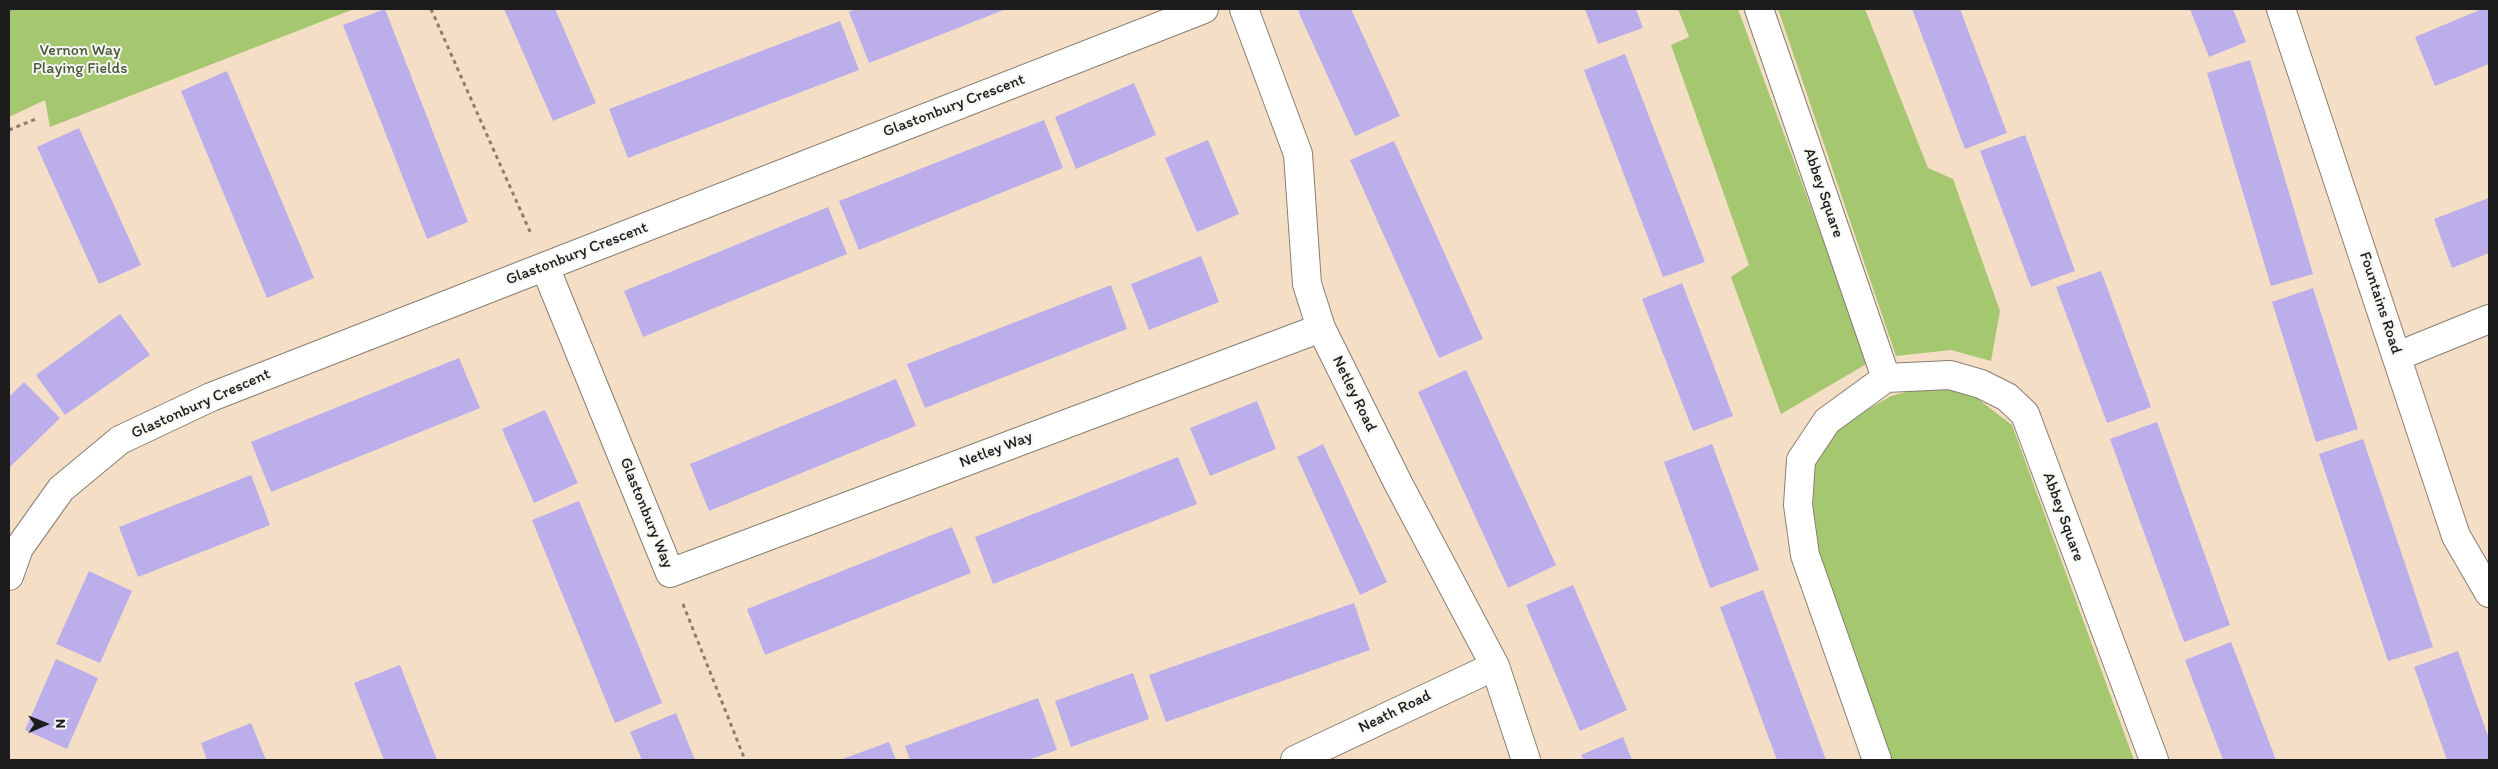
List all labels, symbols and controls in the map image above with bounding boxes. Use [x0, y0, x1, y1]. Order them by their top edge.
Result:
park label: Vernon Way Playing Fields [33, 41, 127, 79]
street label: Glastonbury Crescent [880, 70, 1028, 142]
street label: Abbey Square [1799, 146, 1847, 240]
street label: Glastonbury Crescent [503, 218, 651, 290]
street label: Fountains Road [2354, 249, 2406, 357]
street label: Netley Road [1327, 353, 1381, 435]
street label: Glastonbury Crescent [128, 365, 274, 443]
street label: Netley Way [957, 427, 1035, 473]
street label: Glastonbury Way [615, 455, 677, 571]
street label: Abbey Square [2038, 470, 2088, 564]
street label: Neath Road [1355, 686, 1435, 738]
north arrow [20, 699, 70, 749]
text: N [52, 719, 69, 729]

